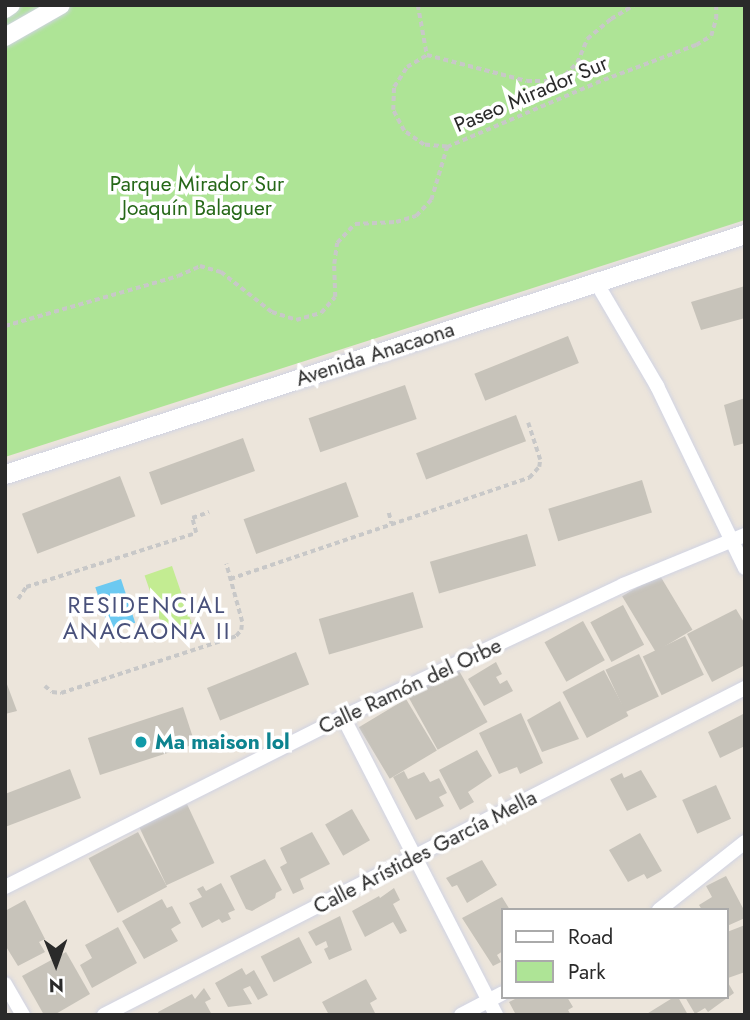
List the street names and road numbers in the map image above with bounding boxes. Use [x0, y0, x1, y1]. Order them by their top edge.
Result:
street label: Paseo Mirador Sur [450, 50, 612, 138]
street label: Avenida Anacaona [293, 317, 457, 391]
street label: Calle Ramón del Orbe [315, 633, 505, 739]
street label: Calle Arístides García Mella [309, 785, 541, 919]

